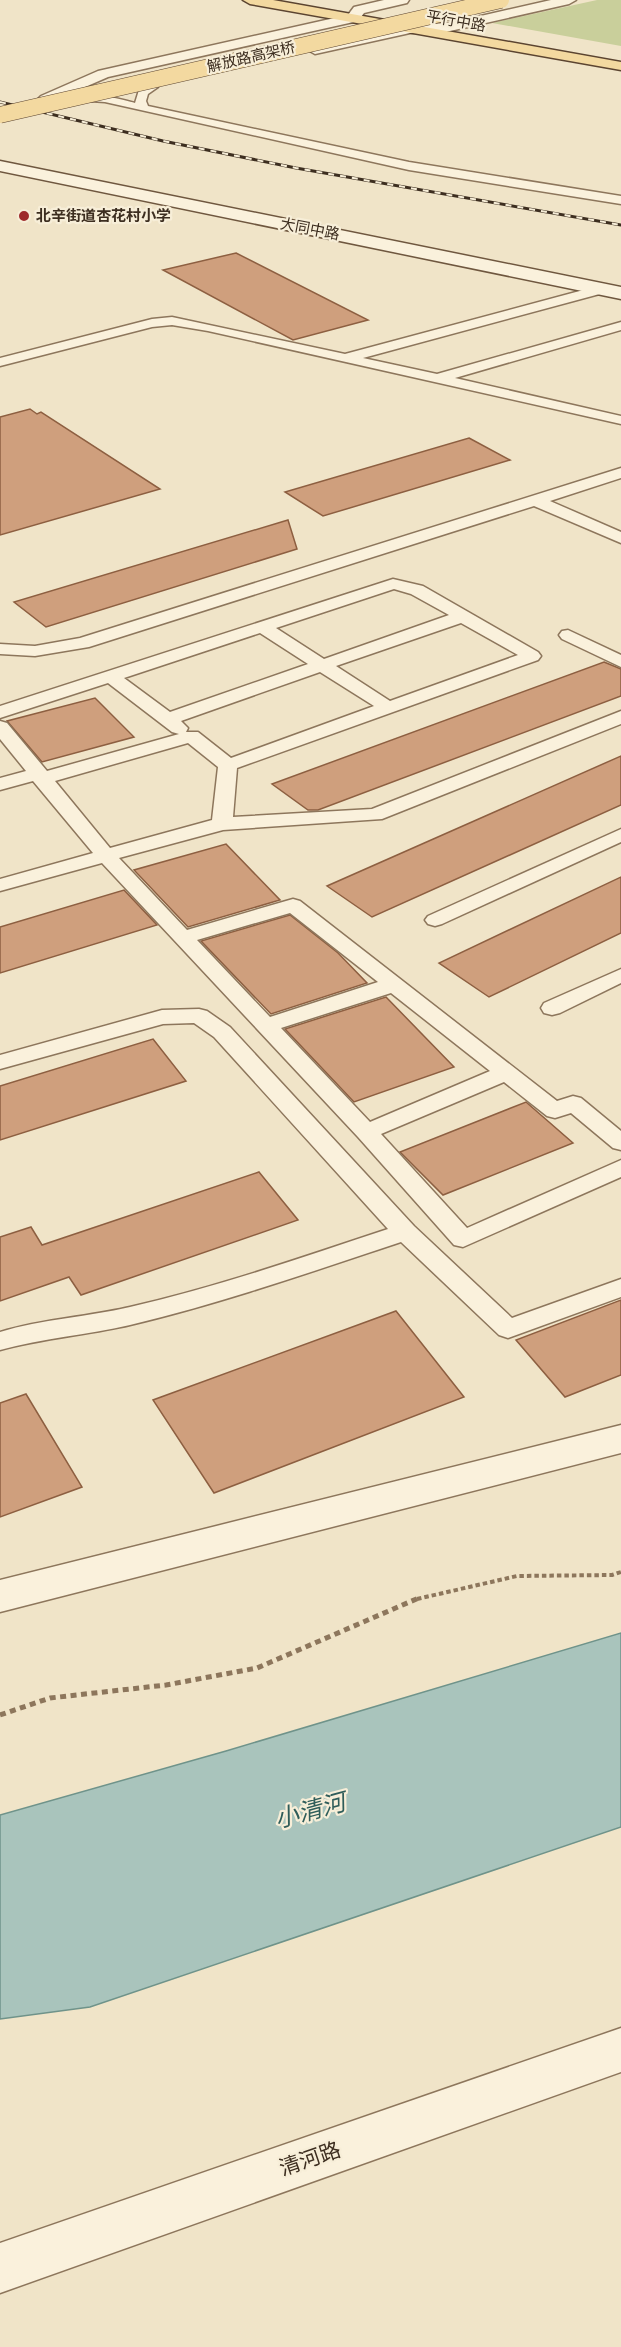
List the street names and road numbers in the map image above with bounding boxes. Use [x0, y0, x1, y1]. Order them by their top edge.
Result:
street label: 平行中路 [425, 5, 487, 35]
street label: 解放路高架桥 [205, 36, 297, 76]
street label: 大同中路 [279, 212, 342, 244]
street label: 清河路 [275, 2134, 344, 2181]

